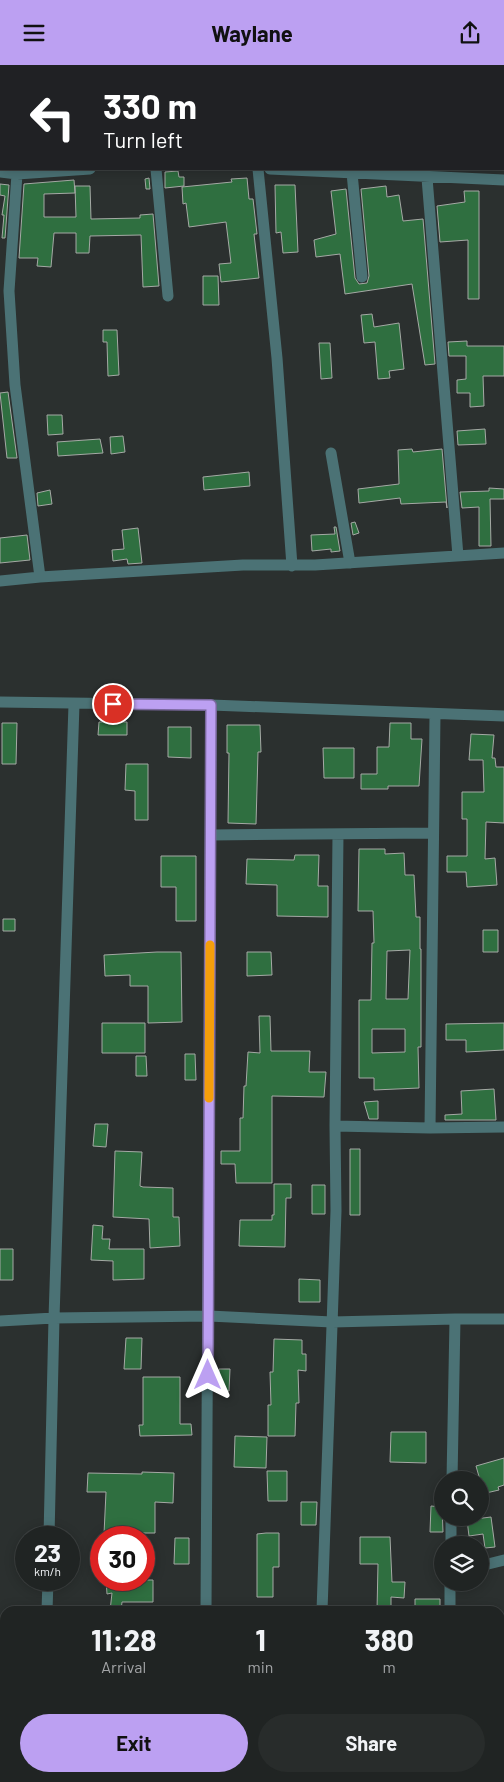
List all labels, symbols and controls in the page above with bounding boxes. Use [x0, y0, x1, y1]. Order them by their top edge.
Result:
icon: menu [20, 19, 48, 47]
icon: share [456, 19, 484, 47]
text: Waylane [211, 20, 293, 46]
text: 330 m [103, 84, 197, 126]
icon: left [20, 85, 85, 150]
text: Turn left [103, 126, 183, 152]
pin [92, 683, 134, 725]
icon: arrive [99, 690, 127, 718]
position arrow [181, 1348, 233, 1400]
map controls [434, 1471, 489, 1591]
button: search [434, 1471, 489, 1526]
speed limit sign: 30 [90, 1526, 155, 1591]
button: layers [434, 1536, 489, 1591]
text: 23 [34, 1537, 61, 1567]
text: km/h [34, 1564, 61, 1578]
text: 11:28 [91, 1621, 156, 1657]
text: 1 [255, 1621, 266, 1657]
text: 380 [364, 1621, 414, 1657]
text: Arrival [101, 1657, 146, 1676]
text: min [247, 1657, 273, 1676]
text: m [383, 1657, 396, 1676]
button: Exit [20, 1714, 248, 1772]
button: Share [258, 1714, 485, 1772]

